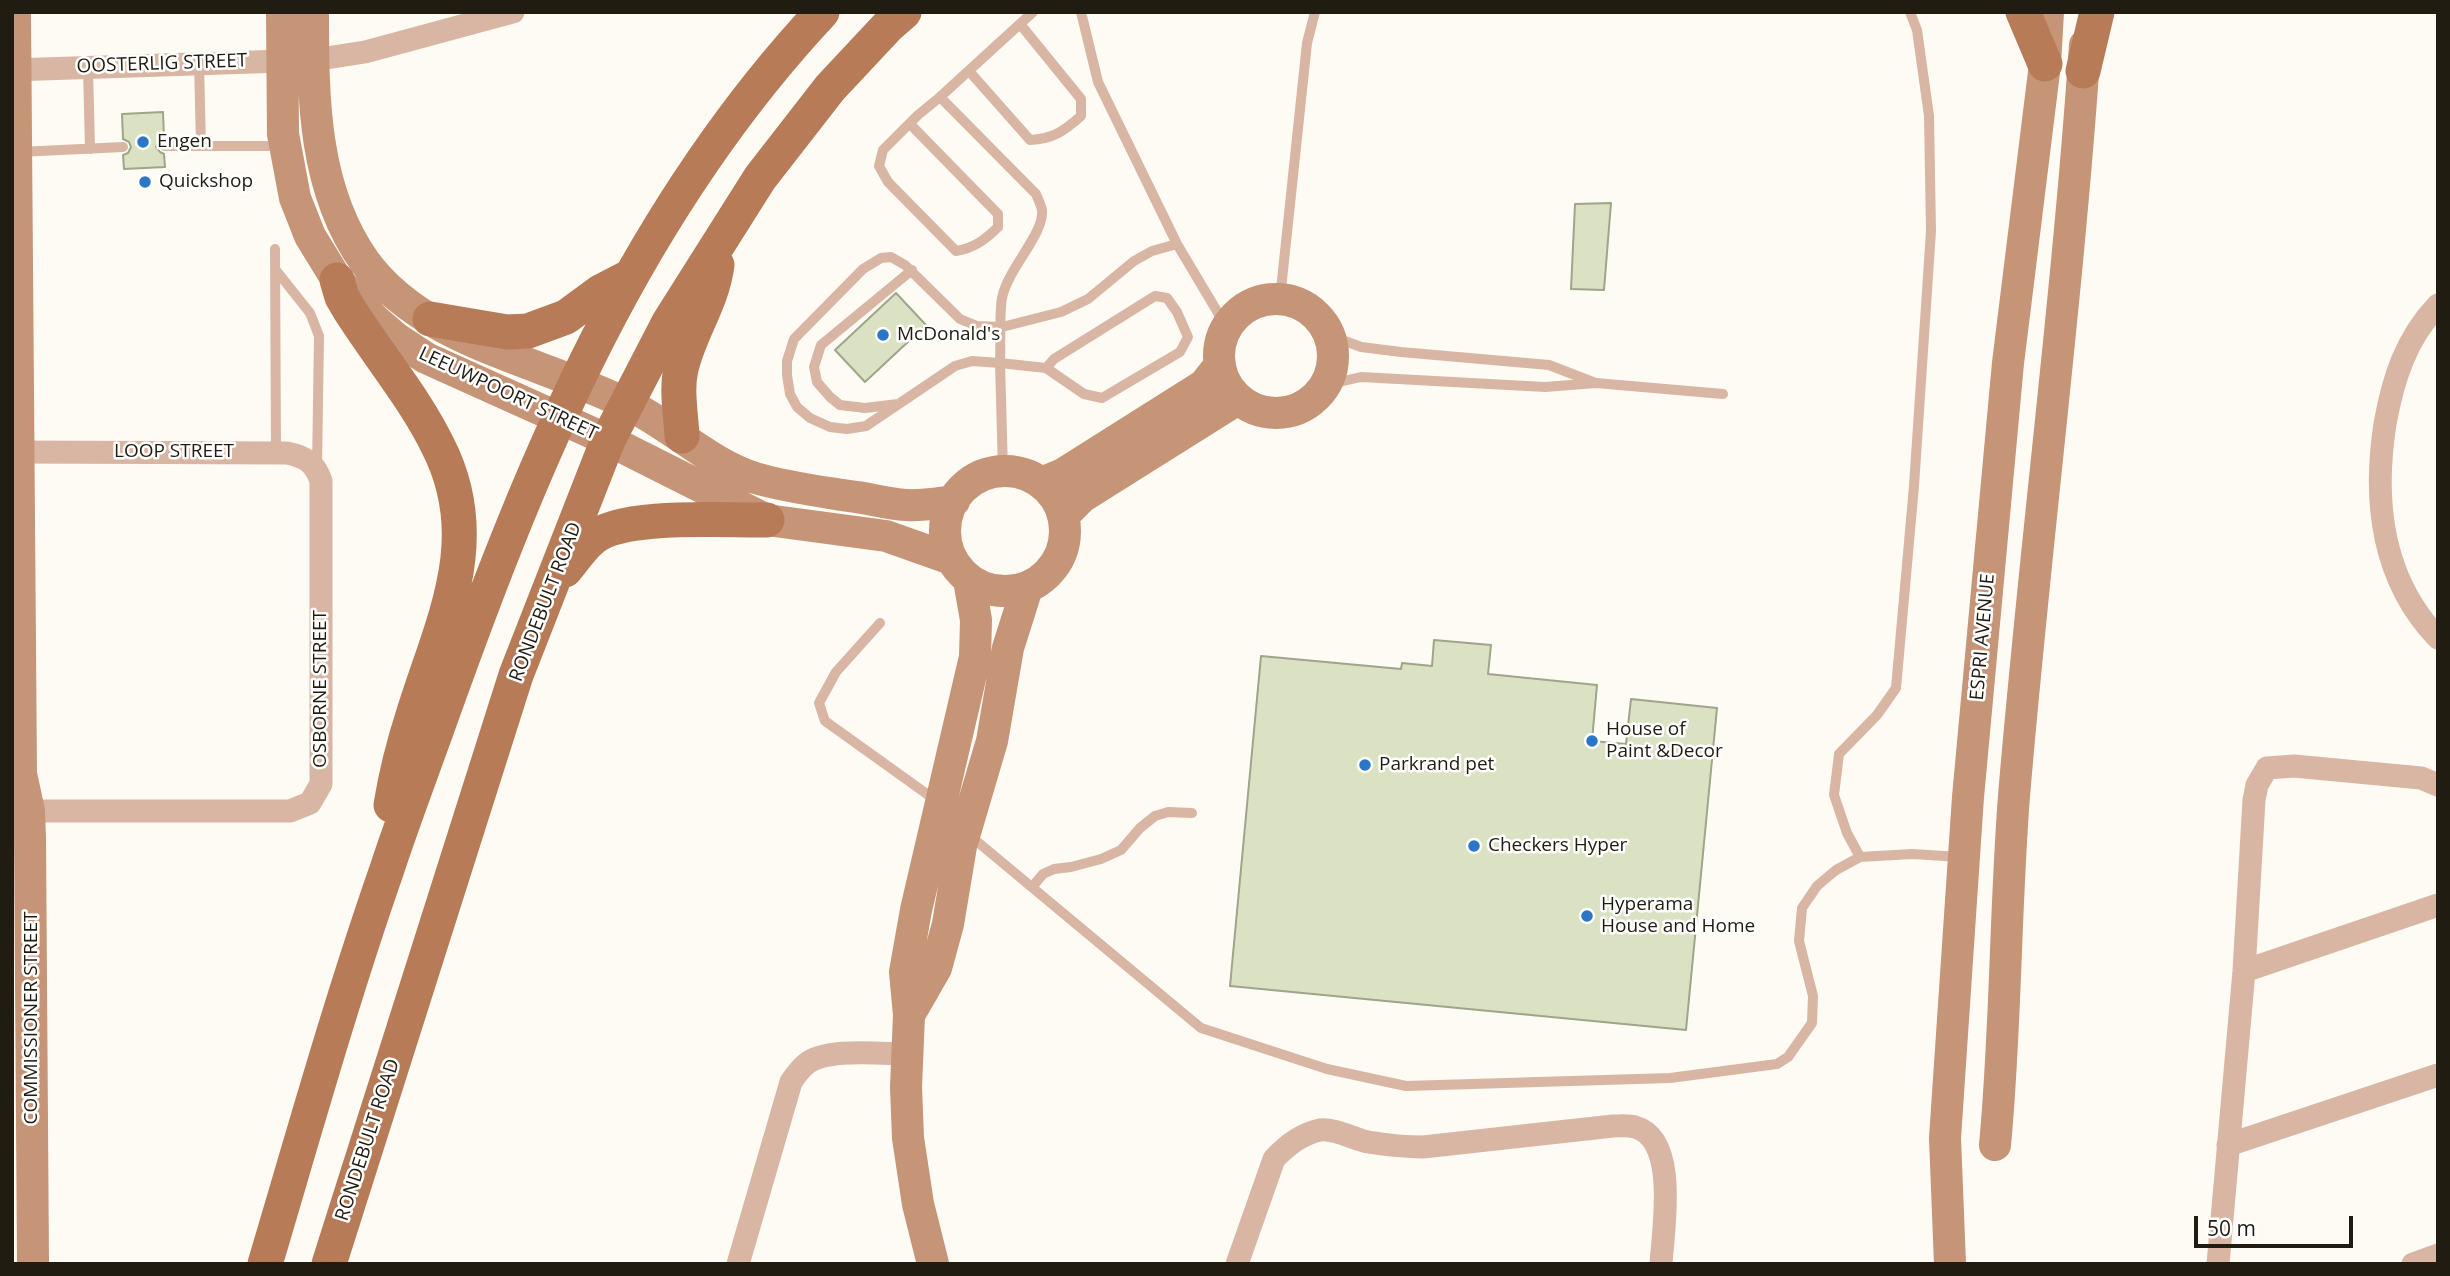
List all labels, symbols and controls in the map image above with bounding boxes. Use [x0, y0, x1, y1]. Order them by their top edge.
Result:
street label: OOSTERLIG STREET [76, 50, 248, 78]
place label: Engen [157, 131, 212, 153]
marker: Engen [135, 134, 151, 150]
place label: Quickshop [159, 171, 253, 193]
marker: Quickshop [137, 174, 153, 190]
place label: McDonald's [897, 324, 1000, 346]
marker: McDonald's [875, 327, 891, 343]
street label: LEEUWPOORT STREET [415, 343, 601, 445]
street label: LOOP STREET [114, 441, 234, 463]
street label: RONDEBULT ROAD [505, 519, 587, 685]
street label: ESPRI AVENUE [1966, 573, 2000, 701]
street label: OSBORNE STREET [310, 610, 332, 768]
place label: House of Paint &Decor [1606, 719, 1723, 763]
marker: House of Paint &Decor [1584, 733, 1600, 749]
place label: Parkrand pet [1379, 754, 1494, 776]
marker: Parkrand pet [1357, 757, 1373, 773]
place label: Checkers Hyper [1488, 835, 1627, 857]
marker: Checkers Hyper [1466, 838, 1482, 854]
place label: Hyperama House and Home [1601, 894, 1755, 938]
marker: Hyperama House and Home [1579, 908, 1595, 924]
street label: COMMISSIONER STREET [21, 912, 43, 1124]
street label: RONDEBULT ROAD [331, 1056, 405, 1224]
scale bar [2198, 1202, 2357, 1246]
text: 50 m [2207, 1214, 2256, 1242]

